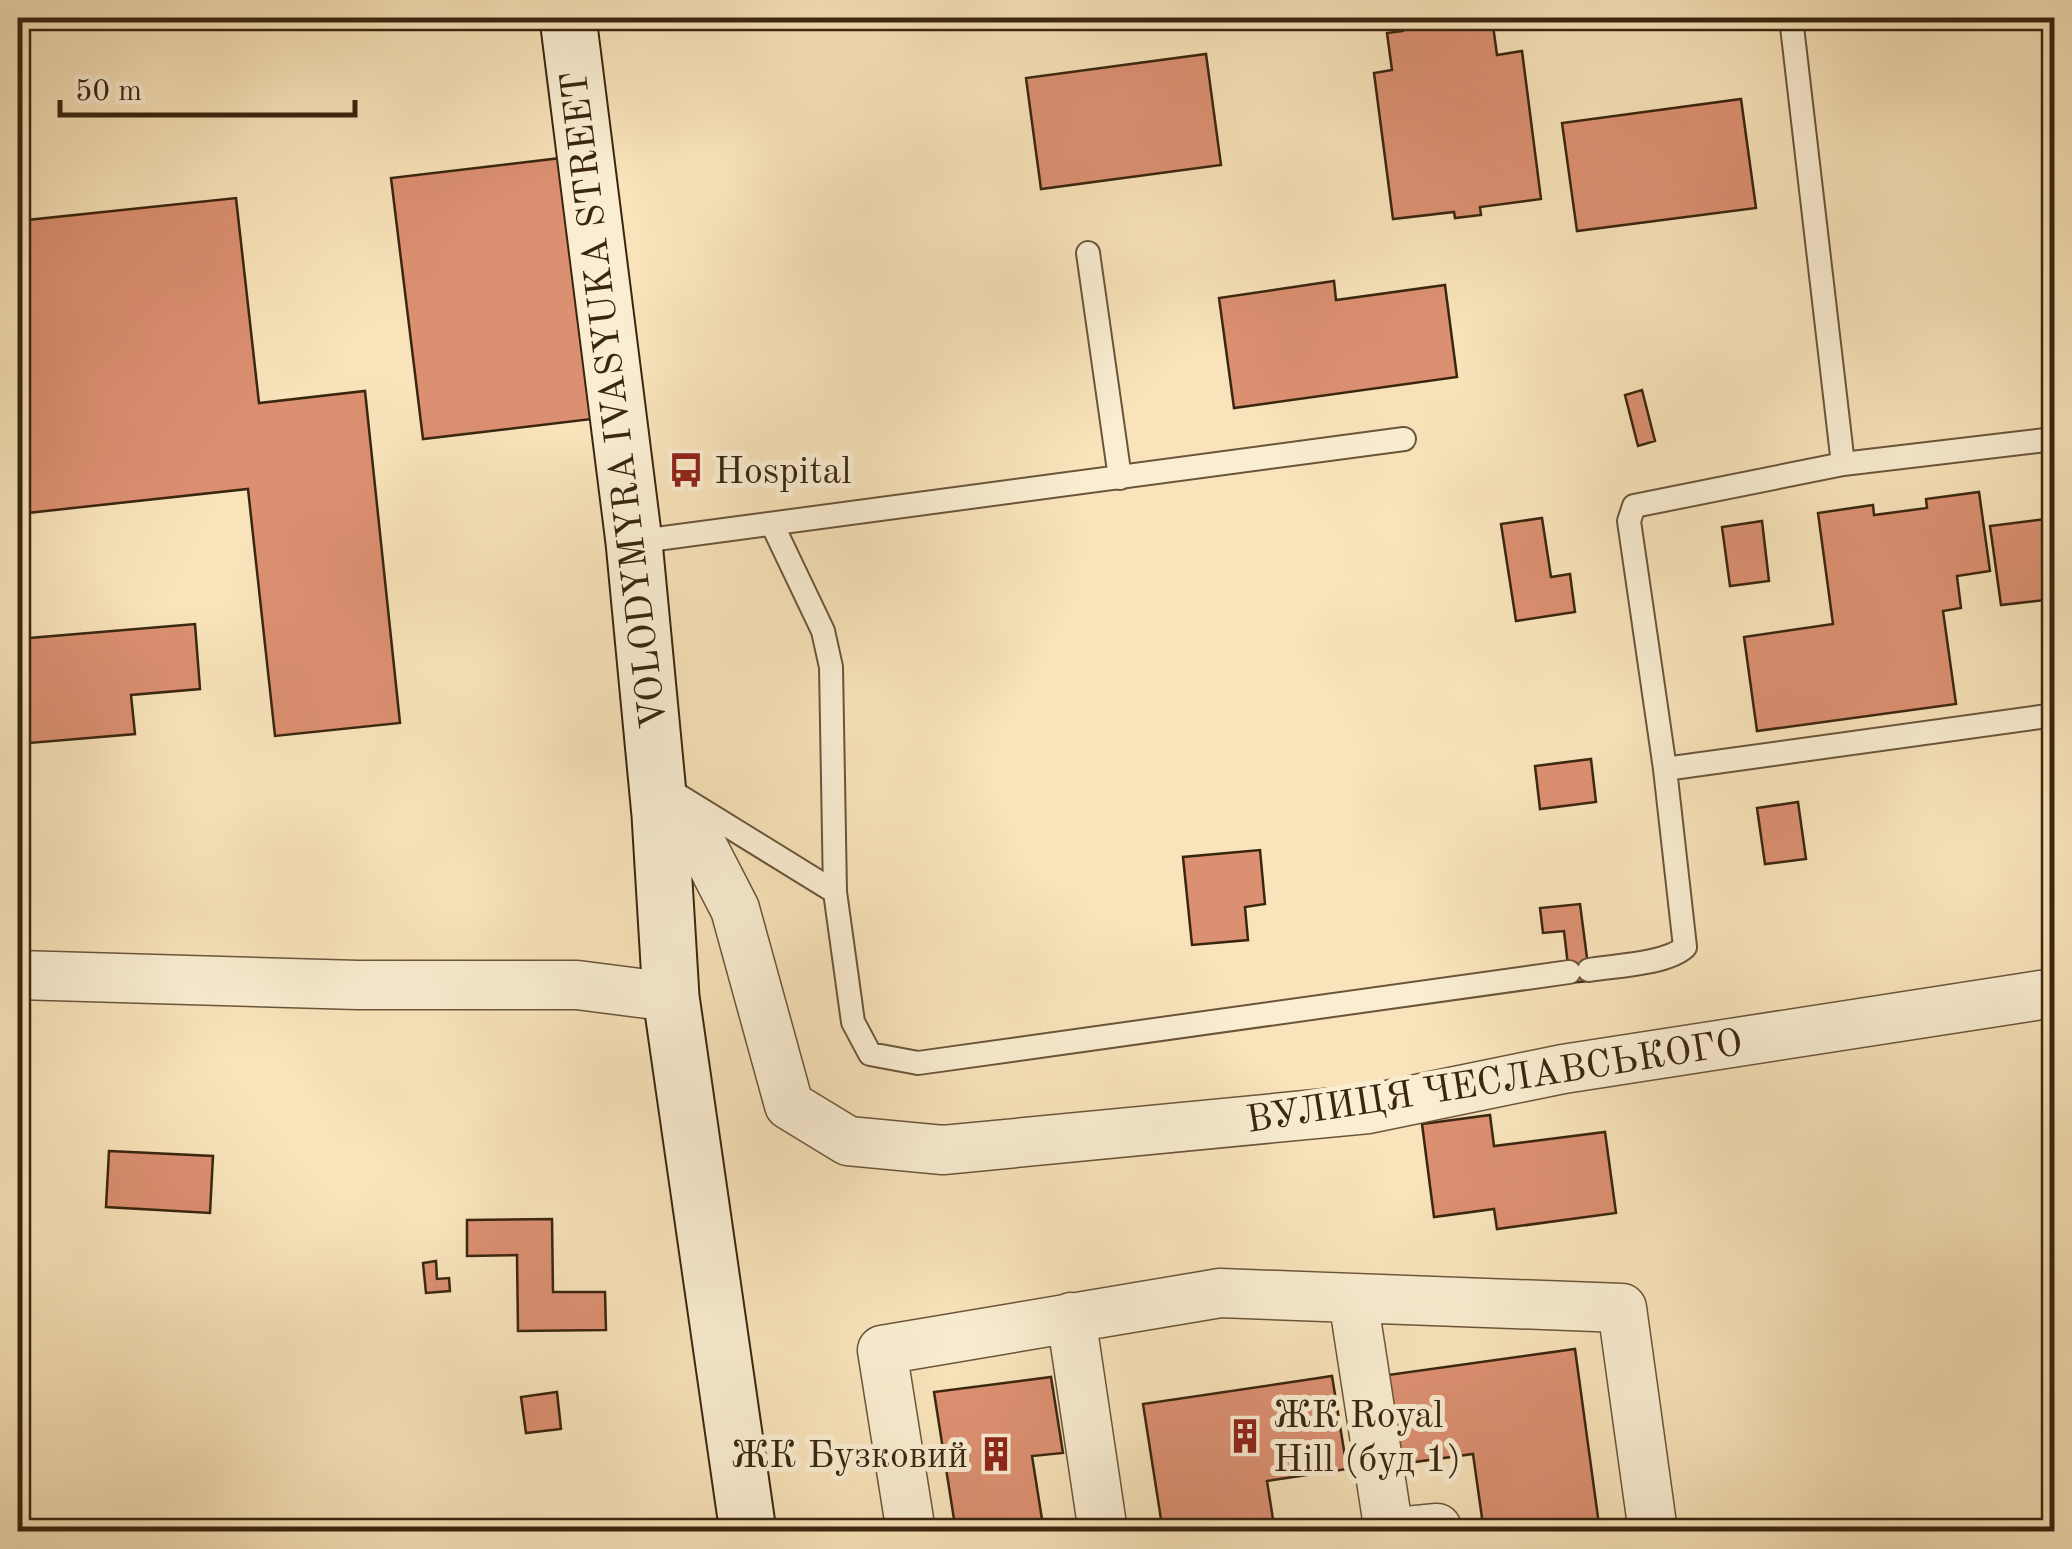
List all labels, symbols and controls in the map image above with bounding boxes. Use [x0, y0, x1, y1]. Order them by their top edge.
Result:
scale bar [60, 55, 355, 117]
street label: VOLODYMYRA IVASYUKA STREET [557, 69, 675, 731]
text: 50 m [75, 77, 142, 107]
bus stop icon: Hospital [667, 451, 705, 489]
place label: Hospital [714, 454, 852, 492]
street label: ВУЛИЦЯ ЧЕСЛАВСЬКОГО [1244, 1025, 1745, 1141]
place label: ЖК Royal Hill (буд 1) [1273, 1398, 1461, 1480]
building icon: ЖК Royal Hill (буд 1) [1226, 1417, 1264, 1455]
building icon: ЖК Бузковий [977, 1435, 1015, 1473]
place label: ЖК Бузковий [731, 1438, 968, 1476]

